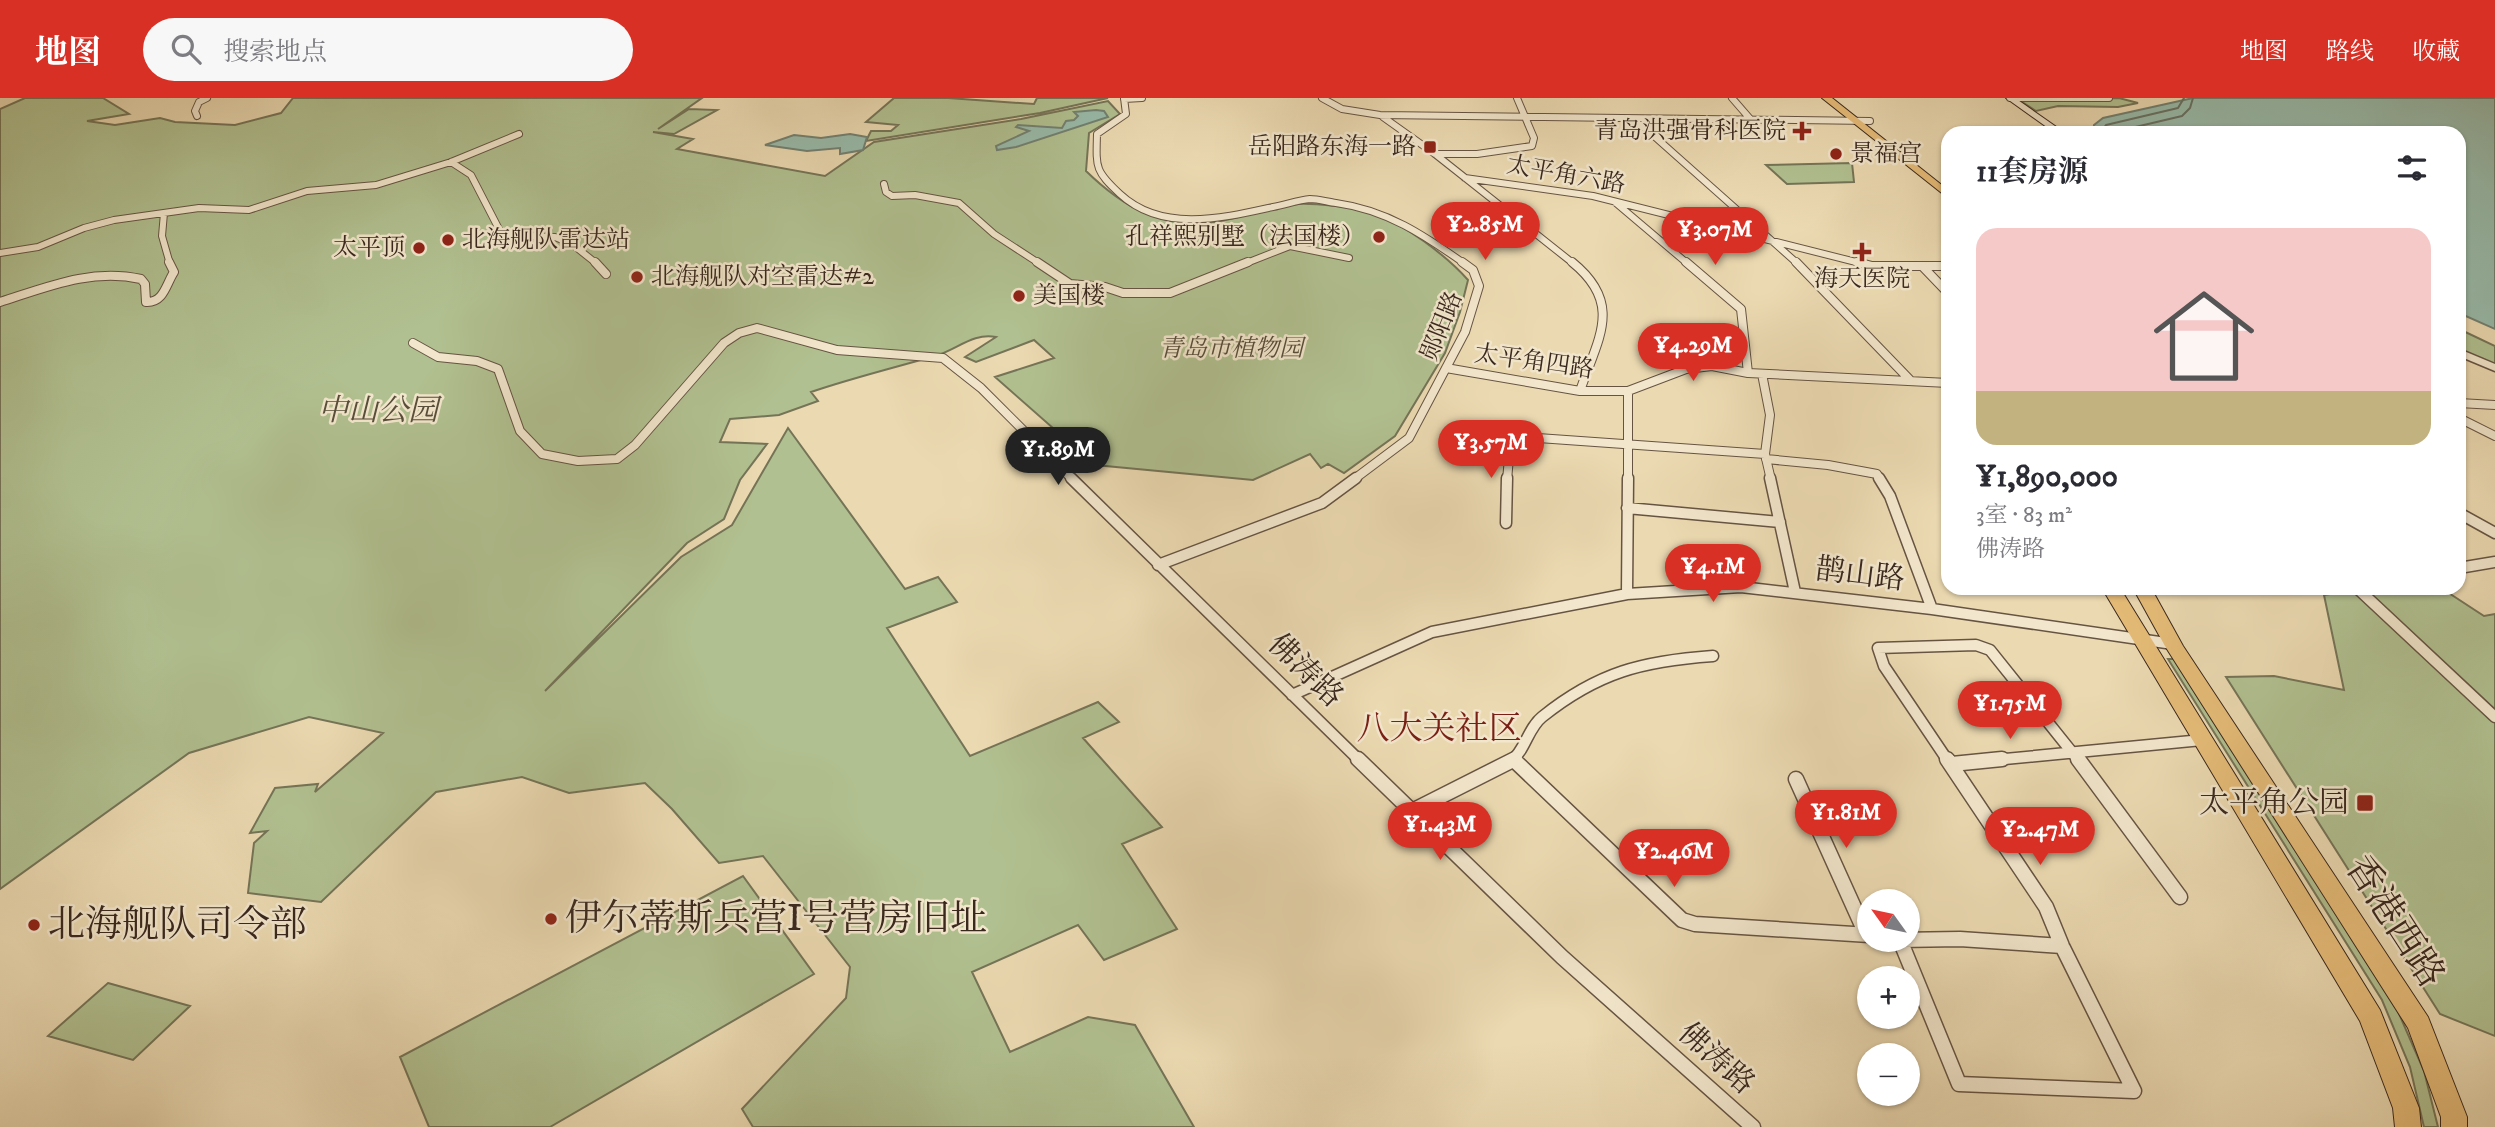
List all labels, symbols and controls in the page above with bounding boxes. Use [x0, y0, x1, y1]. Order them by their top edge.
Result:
search box [143, 18, 633, 81]
icon: search [167, 30, 205, 68]
text: 地图 [35, 33, 101, 74]
text: 搜索地点 [223, 36, 327, 69]
text: 地图 [2240, 37, 2288, 67]
text: 路线 [2326, 37, 2374, 67]
text: 收藏 [2412, 37, 2460, 67]
place label: 青岛洪强骨科医院 [1594, 116, 1786, 146]
marker: 青岛洪强骨科医院 [1792, 121, 1812, 141]
place label: 岳阳路东海一路 [1248, 132, 1416, 162]
marker: 岳阳路东海一路 [1422, 139, 1438, 155]
place label: 景福宫 [1850, 139, 1922, 169]
marker: 景福宫 [1828, 146, 1844, 162]
icon: filters [2393, 149, 2431, 187]
street label: 太平角六路 [1504, 150, 1628, 200]
text: 11套房源 [1976, 154, 2088, 191]
pin: ¥2.85M [1428, 202, 1542, 262]
pin: ¥3.07M [1658, 208, 1772, 267]
text: ¥2.85M [1447, 210, 1523, 239]
text: ¥3.07M [1678, 215, 1752, 244]
place label: 孔祥熙别墅（法国楼） [1125, 222, 1365, 252]
place label: 北海舰队雷达站 [462, 225, 630, 255]
marker: 孔祥熙别墅（法国楼） [1371, 229, 1387, 245]
marker: 北海舰队雷达站 [440, 232, 456, 248]
place label: 太平顶 [333, 233, 405, 263]
marker: 太平顶 [411, 240, 427, 256]
marker: 海天医院 [1852, 242, 1872, 262]
place label: 北海舰队对空雷达#2 [651, 262, 874, 292]
place label: 海天医院 [1814, 264, 1910, 294]
marker: 北海舰队对空雷达#2 [629, 269, 645, 285]
icon: home [2141, 273, 2267, 399]
place label: 美国楼 [1033, 281, 1105, 311]
street label: 郧阳路 [1415, 287, 1469, 365]
marker: 美国楼 [1011, 288, 1027, 304]
pin: ¥4.29M [1636, 324, 1750, 383]
text: ¥4.29M [1654, 331, 1732, 360]
park label: 青岛市植物园 [1159, 334, 1307, 364]
street label: 太平角四路 [1472, 339, 1596, 385]
park label: 中山公园 [318, 393, 442, 430]
pin: ¥3.57M [1434, 420, 1548, 480]
pin: ¥1.89M [1001, 428, 1115, 487]
text: ¥3.57M [1454, 428, 1528, 457]
text: ¥1.89M [1021, 435, 1095, 464]
text: ¥1,890,000 [1976, 459, 2118, 496]
text: 3室 · 83 m² [1976, 501, 2072, 530]
text: 佛涛路 [1976, 535, 2045, 564]
pin: ¥4.1M [1664, 545, 1762, 604]
street label: 鹊山路 [1813, 551, 1907, 599]
text: ¥4.1M [1681, 552, 1745, 581]
street label: 佛涛路 [1260, 626, 1350, 716]
pin: ¥1.75M [1953, 682, 2067, 741]
text: ¥1.75M [1974, 689, 2046, 718]
district label: 八大关社区 [1357, 709, 1522, 750]
place label: 太平角公园 [2199, 785, 2349, 822]
pin: ¥1.81M [1789, 790, 1903, 850]
marker: 太平角公园 [2355, 793, 2375, 813]
text: ¥1.81M [1811, 798, 1881, 827]
pin: ¥1.43M [1383, 802, 1497, 862]
pin: ¥2.47M [1983, 808, 2097, 867]
text: ¥1.43M [1404, 810, 1476, 839]
text: ¥2.47M [2001, 815, 2079, 844]
pin: ¥2.46M [1617, 830, 1731, 889]
text: ¥2.46M [1635, 837, 1714, 866]
street label: 香港西路 [2334, 847, 2454, 997]
north arrow [1857, 889, 1920, 952]
map controls [1857, 889, 1920, 1106]
place label: 伊尔蒂斯兵营I号营房旧址 [565, 896, 987, 943]
place label: 北海舰队司令部 [48, 902, 307, 949]
marker: 伊尔蒂斯兵营I号营房旧址 [543, 911, 559, 927]
marker: 北海舰队司令部 [26, 917, 42, 933]
button: + [1857, 966, 1920, 1029]
street label: 佛涛路 [1670, 1015, 1762, 1103]
button: − [1857, 1043, 1920, 1106]

